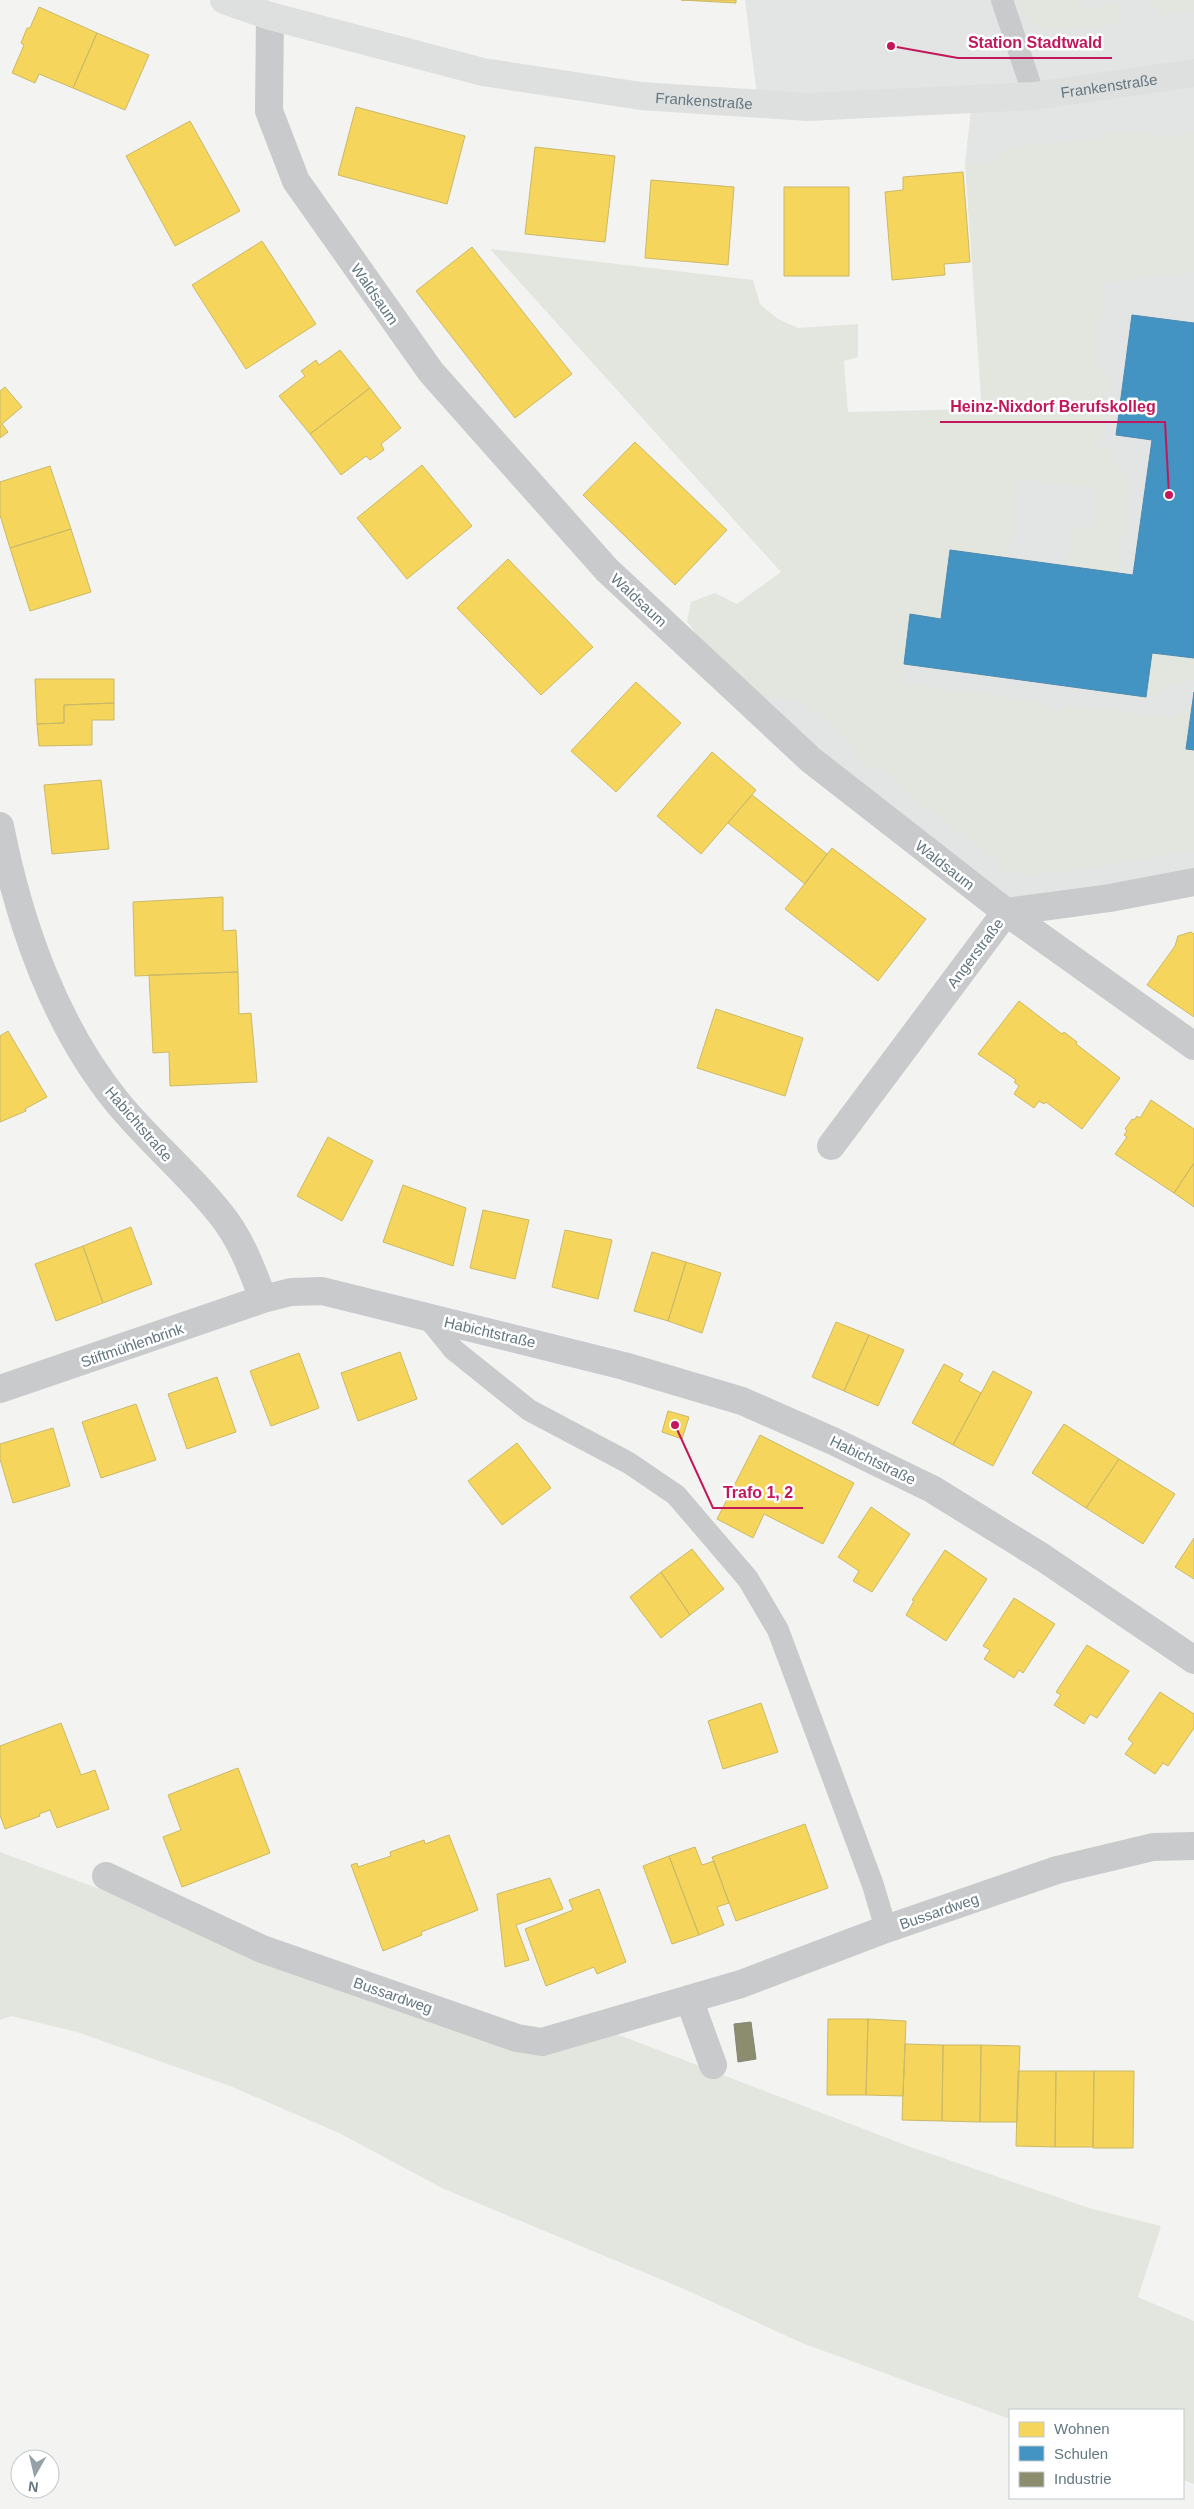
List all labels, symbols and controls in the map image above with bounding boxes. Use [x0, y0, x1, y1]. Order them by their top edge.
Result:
callout: Station Stadtwald [958, 27, 1112, 58]
text: Station Stadtwald [968, 34, 1102, 51]
street label: Frankenstraße [1059, 70, 1158, 101]
street label: Frankenstraße [655, 88, 753, 112]
street label: Waldsaum [348, 260, 402, 328]
callout: Heinz-Nixdorf Berufskolleg [940, 391, 1165, 422]
text: Heinz-Nixdorf Berufskolleg [950, 398, 1156, 415]
street label: Waldsaum [607, 570, 671, 630]
street label: Waldsaum [912, 837, 978, 893]
street label: Angerstraße [943, 915, 1007, 991]
street label: Habichtstraße [102, 1083, 176, 1165]
street label: Habichtstraße [443, 1313, 537, 1351]
street label: Stiftmühlenbrink [78, 1319, 186, 1371]
street label: Habichtstraße [827, 1432, 919, 1488]
callout: Trafo 1, 2 [713, 1477, 803, 1508]
text: Trafo 1, 2 [723, 1484, 793, 1501]
street label: Bussardweg [897, 1890, 981, 1932]
street label: Bussardweg [351, 1974, 435, 2016]
legend [1009, 2409, 1184, 2499]
text: Wohnen [1054, 2420, 1110, 2437]
text: Schulen [1054, 2445, 1108, 2462]
north arrow [10, 2449, 60, 2499]
text: Industrie [1054, 2470, 1112, 2487]
text: N [27, 2478, 39, 2496]

